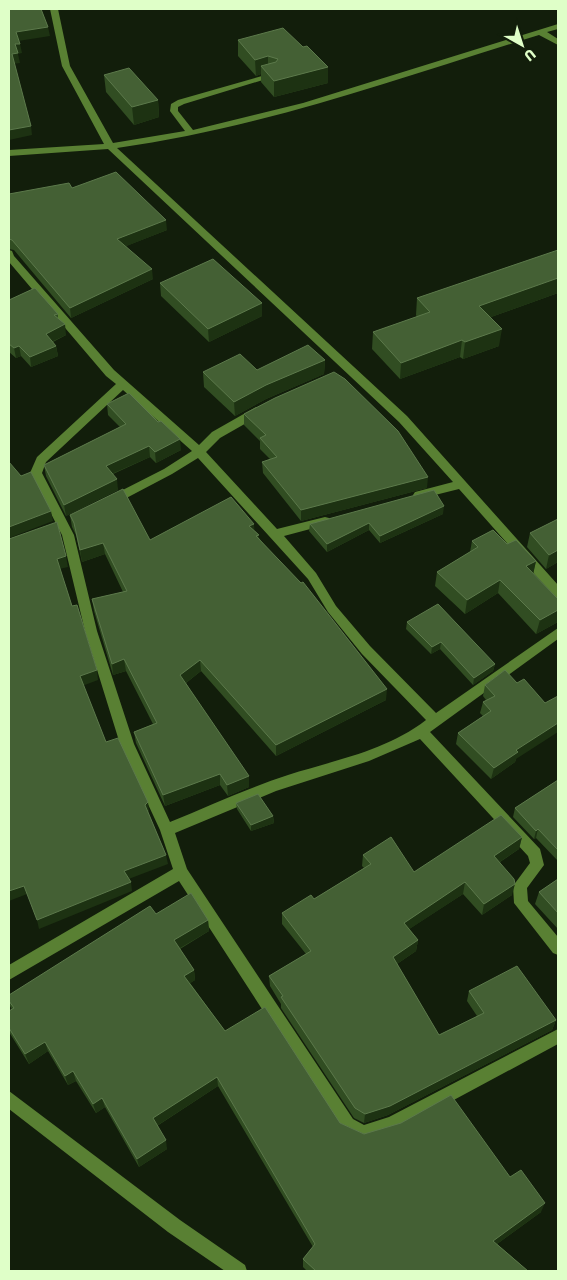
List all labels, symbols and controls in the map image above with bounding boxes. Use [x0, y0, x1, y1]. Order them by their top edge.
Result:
north arrow [497, 20, 547, 70]
text: U [520, 44, 540, 66]

